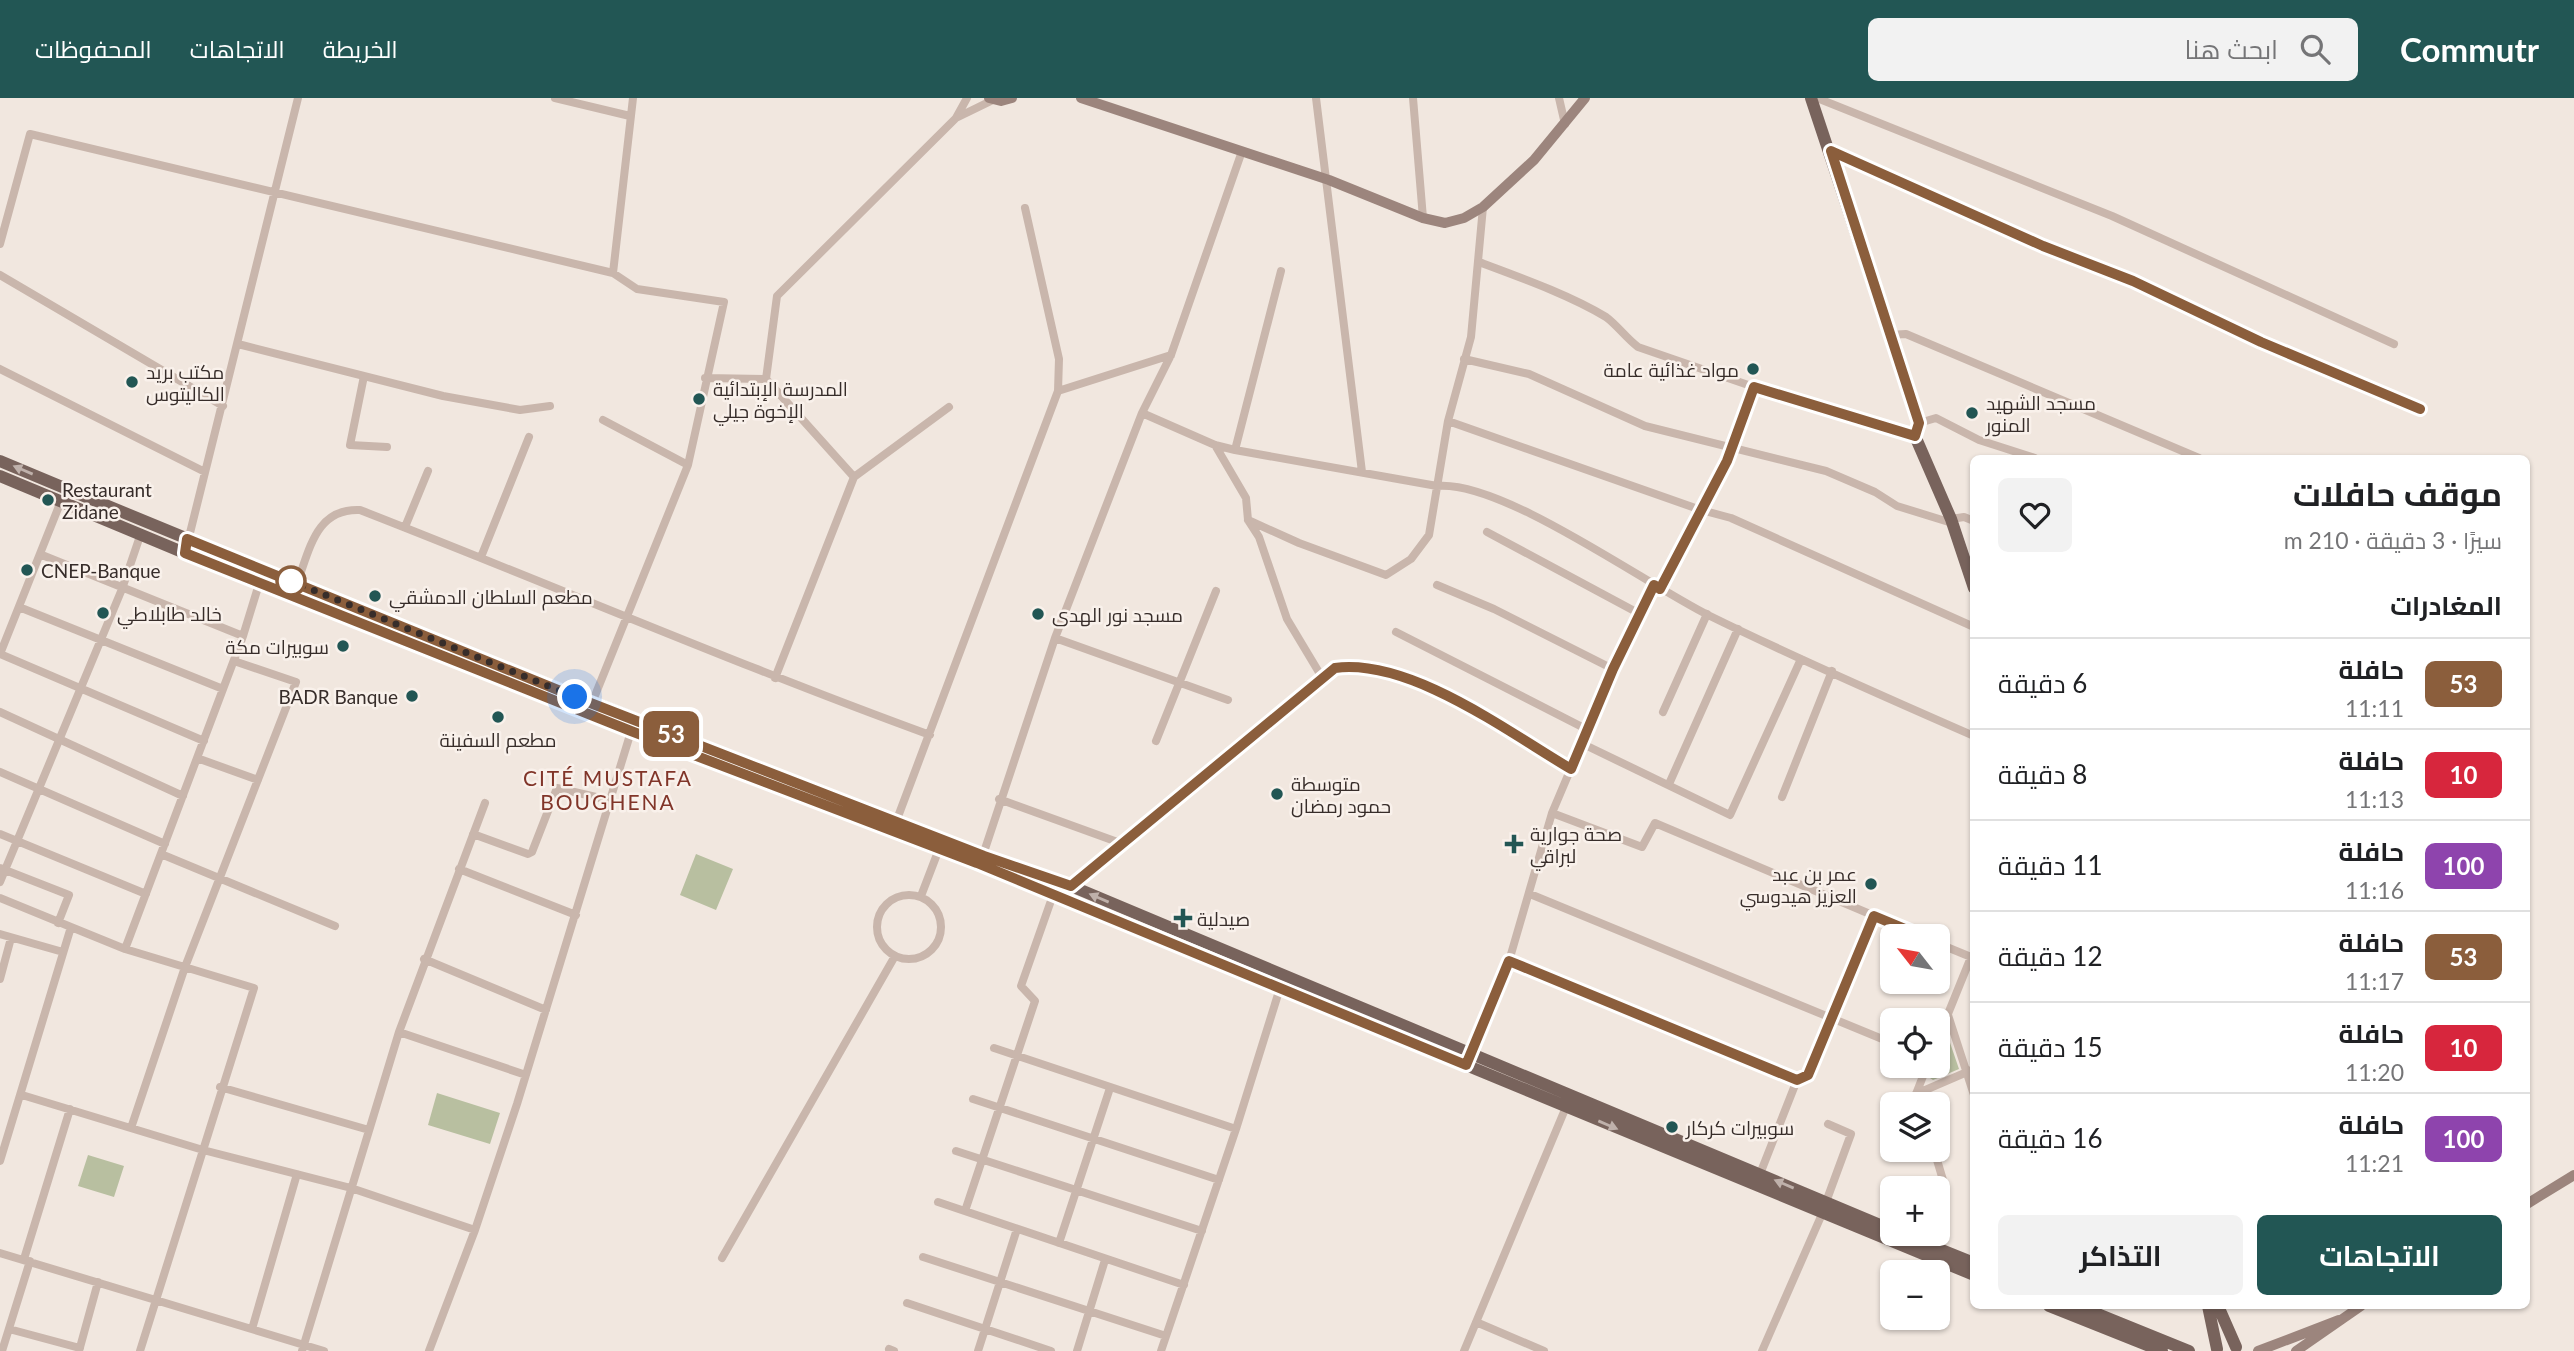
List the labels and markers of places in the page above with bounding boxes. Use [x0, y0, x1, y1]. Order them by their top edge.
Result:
place label: مواد غذائية عامة [1604, 358, 1739, 382]
place label: مكتب بريد الكاليتوس [146, 360, 225, 406]
marker: مواد غذائية عامة [1745, 361, 1761, 377]
marker: مكتب بريد الكاليتوس [124, 374, 140, 390]
place label: المدرسة الإبتدائية الإخوة جيلي [713, 377, 848, 426]
marker: المدرسة الإبتدائية الإخوة جيلي [691, 391, 707, 407]
place label: مسجد الشهيد المنور [1985, 391, 2096, 437]
marker: مسجد الشهيد المنور [1964, 405, 1980, 421]
place label: Restaurant Zidane [62, 478, 152, 523]
marker: Restaurant Zidane [40, 492, 56, 508]
place label: CNEP-Banque [41, 559, 161, 582]
marker: CNEP-Banque [19, 562, 35, 578]
unlabelled marker [276, 566, 306, 596]
place label: مطعم السلطان الدمشقي [389, 585, 593, 612]
marker: مطعم السلطان الدمشقي [367, 588, 383, 604]
place label: خالد طابلاطي [117, 602, 222, 629]
place label: مسجد نور الهدى [1052, 603, 1183, 627]
marker: خالد طابلاطي [95, 605, 111, 621]
marker: مسجد نور الهدى [1030, 606, 1046, 622]
place label: سوبيرات مكة [225, 635, 329, 659]
marker: سوبيرات مكة [335, 638, 351, 654]
place label: BADR Banque [278, 685, 398, 708]
marker: BADR Banque [404, 688, 420, 704]
marker: مطعم السفينة [490, 709, 506, 725]
place label: مطعم السفينة [440, 728, 556, 754]
place label: متوسطة حمود رمضان [1291, 772, 1391, 818]
marker: متوسطة حمود رمضان [1269, 786, 1285, 802]
place label: صحة جوارية لبراقي [1530, 822, 1622, 871]
marker: صحة جوارية لبراقي [1504, 834, 1524, 854]
place label: عمر بن عبد العزيز هيدوسي [1740, 862, 1857, 911]
marker: عمر بن عبد العزيز هيدوسي [1863, 876, 1879, 892]
place label: صيدلية [1197, 907, 1250, 930]
marker: صيدلية [1175, 910, 1191, 926]
place label: سوبيرات كركار [1685, 1116, 1794, 1140]
marker: سوبيرات كركار [1664, 1119, 1680, 1135]

